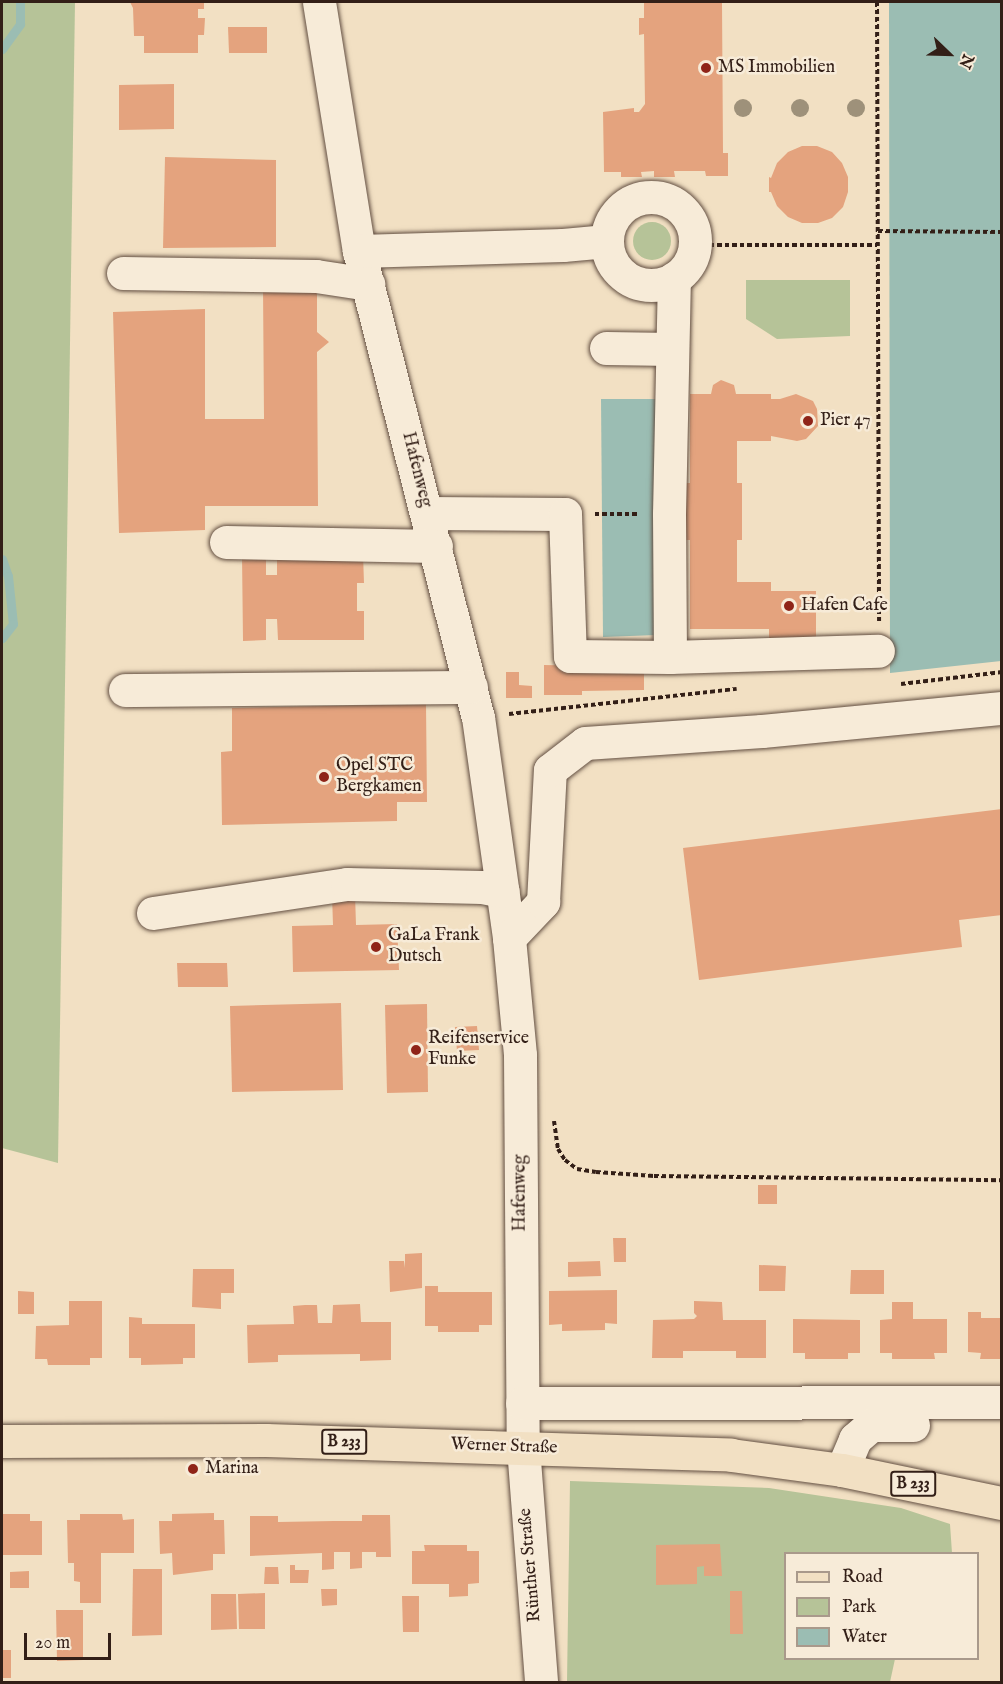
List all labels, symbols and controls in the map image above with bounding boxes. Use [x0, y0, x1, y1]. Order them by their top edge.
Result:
north arrow [919, 24, 979, 84]
text: N [954, 51, 977, 71]
place label: MS Immobilien [718, 57, 835, 79]
marker: MS Immobilien [699, 61, 713, 75]
place label: Pier 47 [820, 410, 871, 432]
marker: Pier 47 [801, 414, 815, 428]
street label: Hafenweg [396, 430, 436, 510]
place label: Hafen Cafe [801, 595, 888, 617]
marker: Hafen Cafe [782, 599, 796, 613]
place label: Opel STC Bergkamen [336, 756, 422, 798]
marker: Opel STC Bergkamen [317, 770, 331, 784]
place label: GaLa Frank Dutsch [388, 926, 479, 968]
marker: GaLa Frank Dutsch [369, 940, 383, 954]
place label: Reifenservice Funke [428, 1029, 529, 1072]
marker: Reifenservice Funke [409, 1043, 423, 1057]
street label: Hafenweg [510, 1154, 532, 1232]
road number: B 233 [320, 1429, 368, 1455]
street label: Werner Straße [450, 1434, 558, 1460]
place label: Marina [205, 1458, 258, 1480]
marker: Marina [186, 1462, 200, 1476]
road number: B 233 [889, 1471, 937, 1497]
street label: Rünther Straße [515, 1507, 547, 1623]
legend [784, 1552, 979, 1660]
text: Road [842, 1566, 883, 1589]
text: Park [842, 1596, 876, 1619]
scale bar [27, 1621, 114, 1659]
text: Water [842, 1626, 887, 1649]
text: 20 m [35, 1632, 70, 1655]

